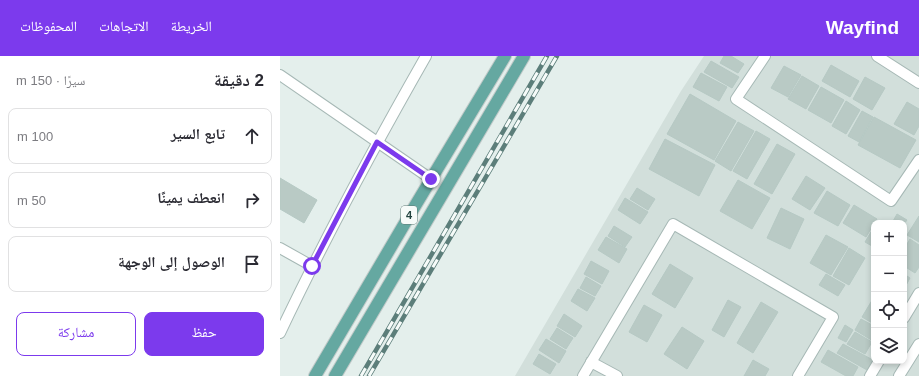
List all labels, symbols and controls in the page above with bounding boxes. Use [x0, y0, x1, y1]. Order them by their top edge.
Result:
text: Wayfind [826, 17, 899, 38]
text: المحفوظات [20, 18, 77, 34]
text: الاتجاهات [99, 18, 149, 34]
text: الخريطة [171, 18, 212, 34]
text: 2 دقيقة [214, 71, 264, 90]
text: سيرًا · 150 m [16, 73, 85, 88]
text: تابع السير [171, 125, 225, 142]
icon: ahead [241, 125, 263, 147]
text: 100 m [17, 129, 53, 144]
route end [422, 170, 440, 188]
text: انعطف يمينًا [157, 189, 225, 206]
icon: right [241, 189, 263, 211]
text: 50 m [17, 193, 46, 208]
road number: 4 [401, 206, 417, 224]
map controls [871, 220, 907, 364]
button: + [871, 220, 907, 256]
text: الوصول إلى الوجهة [118, 253, 225, 270]
icon: arrive [241, 253, 263, 275]
button: − [871, 256, 907, 292]
route start [303, 257, 321, 275]
button: locate [871, 292, 907, 328]
button: مشاركة [16, 312, 136, 356]
button: حفظ [144, 312, 264, 356]
button: layers [871, 328, 907, 364]

